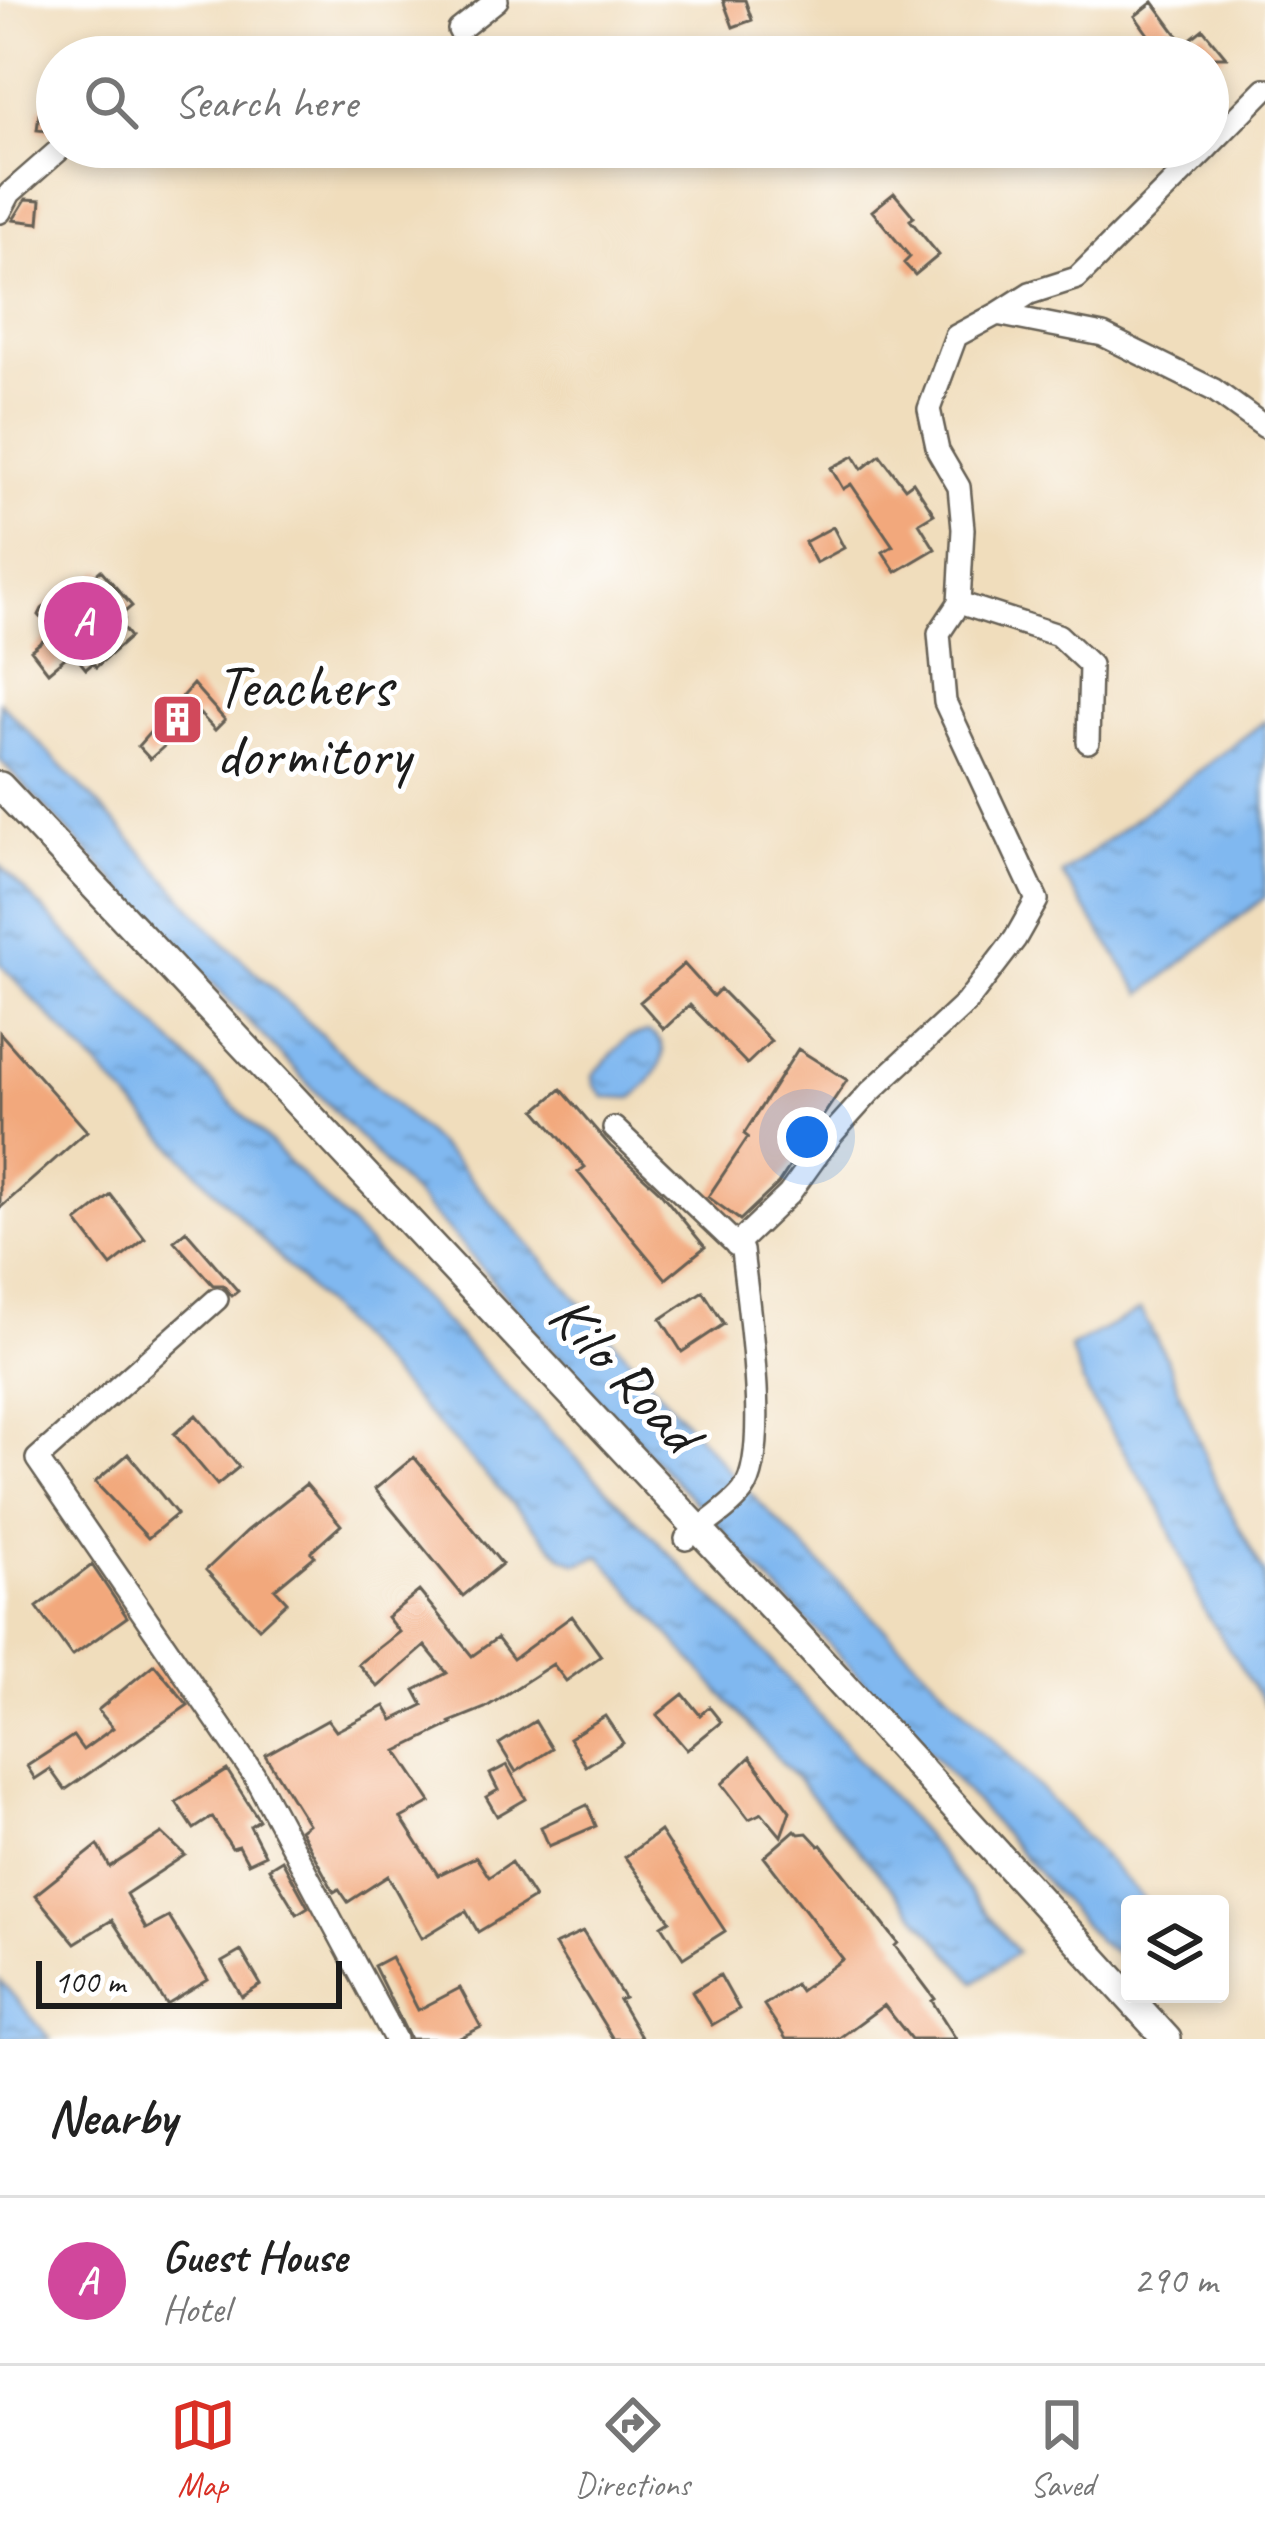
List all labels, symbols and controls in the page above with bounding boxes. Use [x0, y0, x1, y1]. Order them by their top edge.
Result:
search box [36, 36, 1229, 168]
icon: search [78, 69, 144, 135]
text: Search here [174, 74, 357, 131]
pin: A [44, 576, 122, 666]
place label: Teachers dormitory [216, 648, 415, 793]
building icon: Teachers dormitory [149, 692, 205, 748]
your location [777, 1107, 837, 1167]
street label: Kilo Road [533, 1278, 723, 1474]
map controls [1121, 1895, 1229, 2003]
button: layers [1121, 1895, 1229, 2003]
scale bar [36, 1955, 342, 2008]
text: 100 m [54, 1961, 125, 2003]
text: Nearby [48, 2085, 176, 2149]
text: Guest House [162, 2228, 347, 2285]
text: A [77, 2256, 97, 2305]
text: 290 m [1133, 2256, 1217, 2305]
text: Hotel [162, 2285, 230, 2334]
tab: Map [170, 2392, 236, 2506]
tab: Directions [575, 2392, 690, 2506]
tab: Saved [1029, 2392, 1095, 2506]

